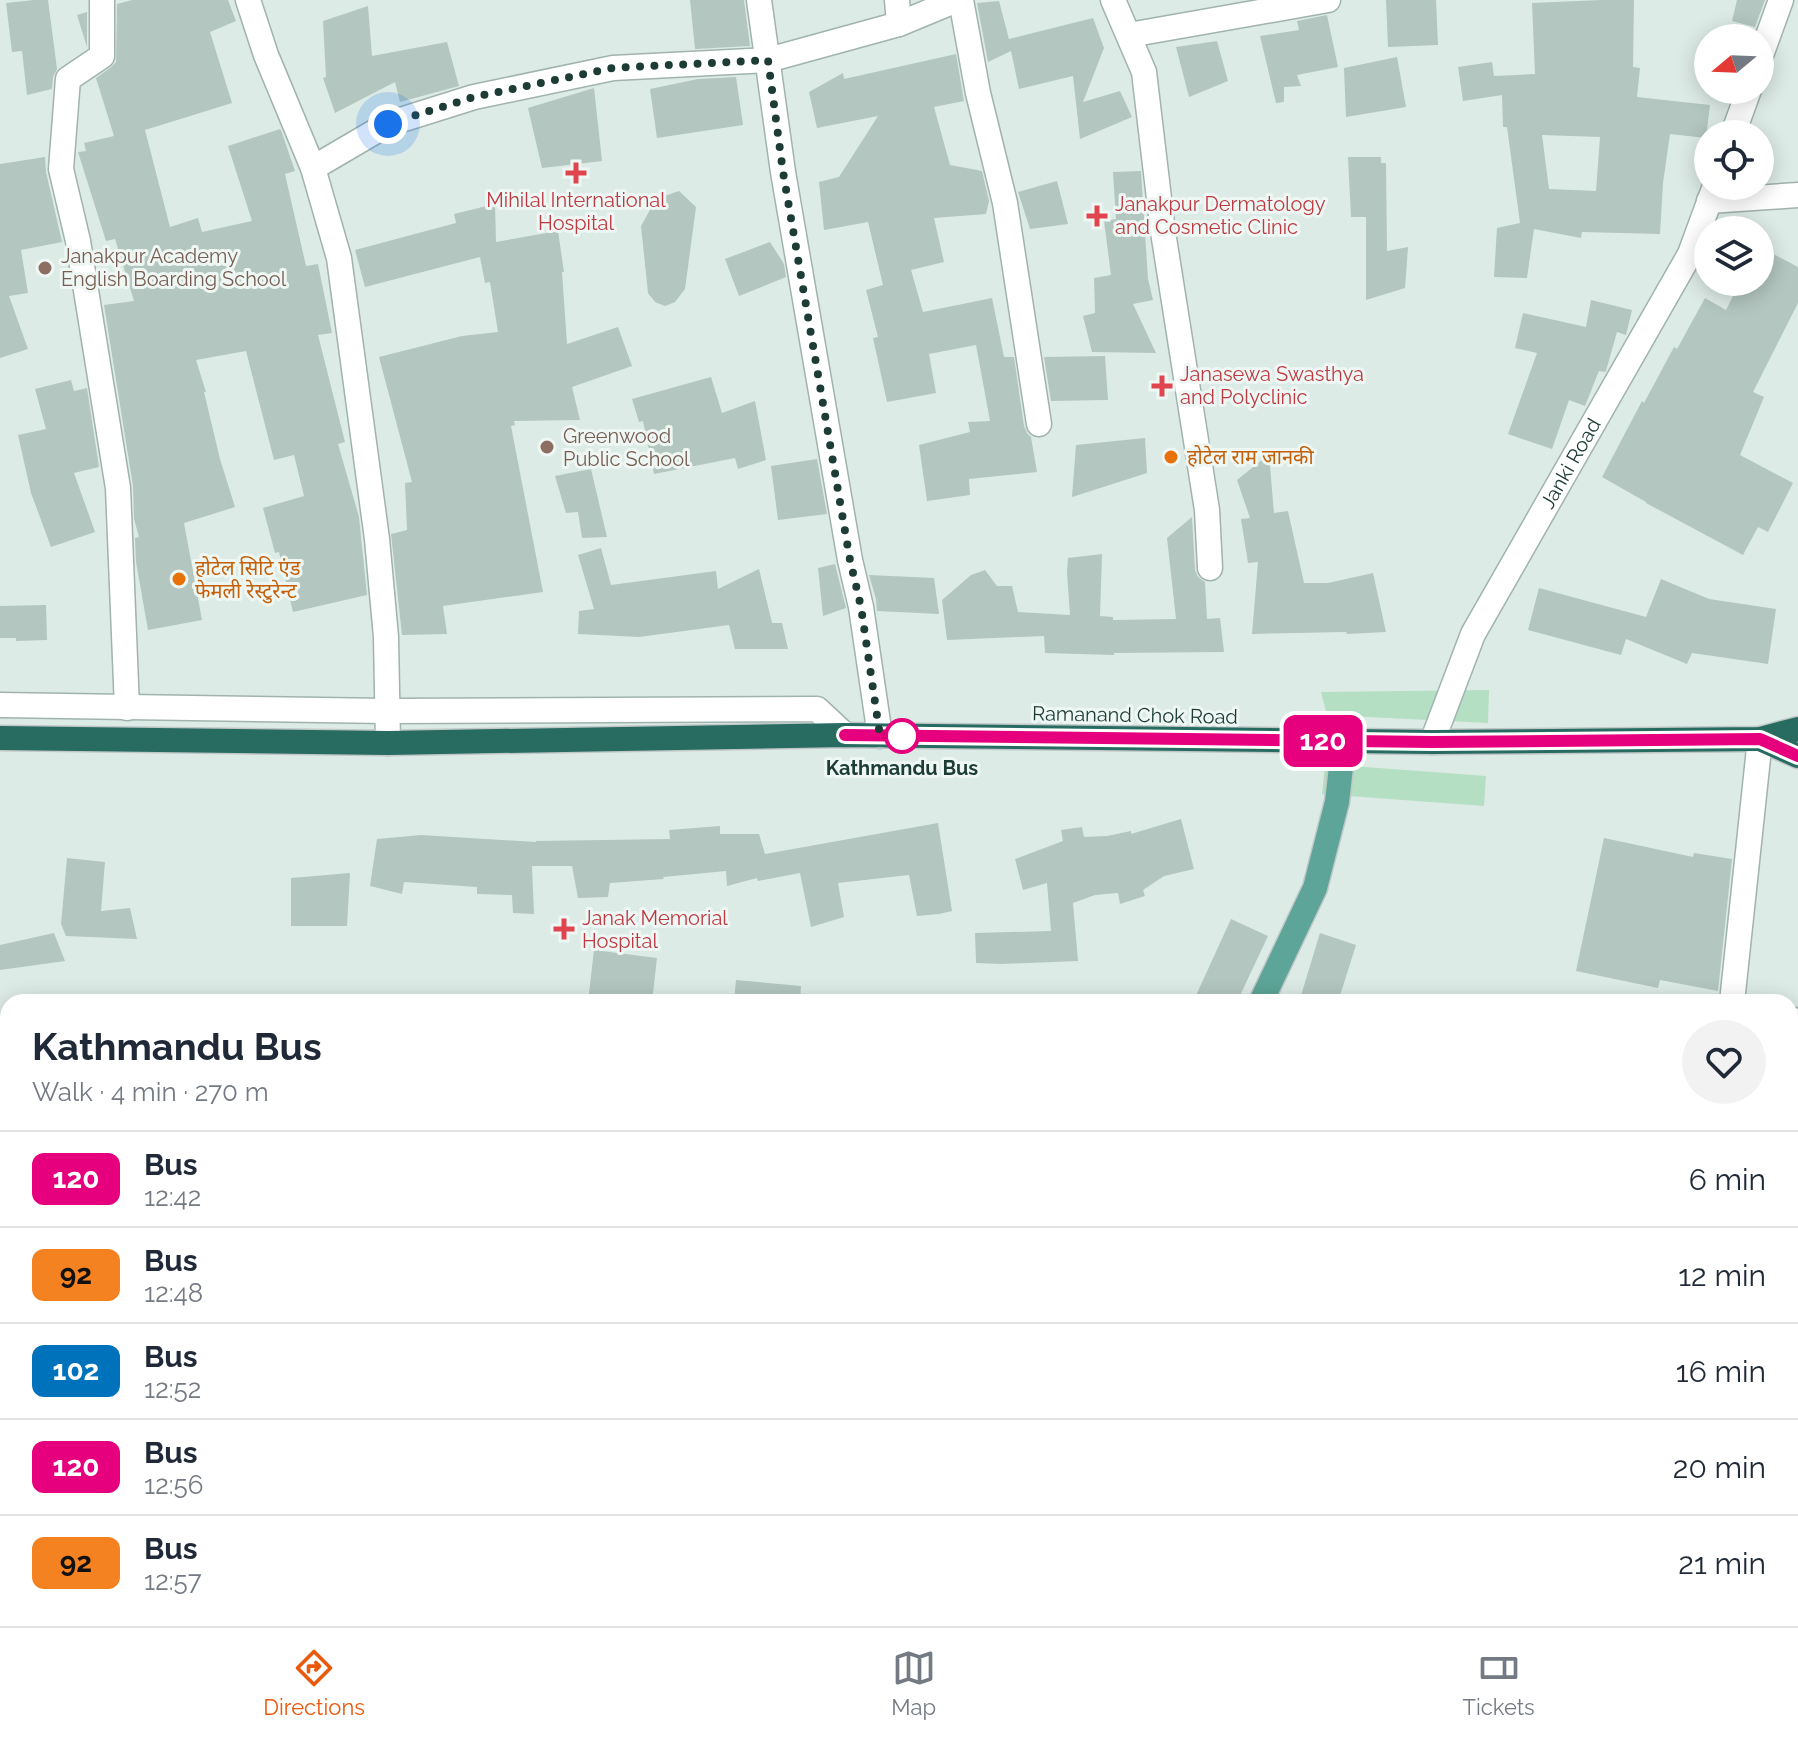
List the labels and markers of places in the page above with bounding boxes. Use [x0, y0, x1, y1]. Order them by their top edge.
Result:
marker: Mihilal International Hospital [565, 162, 587, 184]
place label: Mihilal International Hospital [486, 188, 666, 235]
place label: Janakpur Dermatology and Cosmetic Clinic [1115, 192, 1326, 239]
marker: Janakpur Dermatology and Cosmetic Clinic [1086, 205, 1108, 227]
place label: Janakpur Academy English Boarding School [61, 244, 287, 291]
marker: Janakpur Academy English Boarding School [36, 259, 54, 277]
place label: Janasewa Swasthya and Polyclinic [1180, 362, 1364, 409]
marker: Janasewa Swasthya and Polyclinic [1151, 375, 1173, 397]
place label: Greenwood Public School [563, 424, 690, 471]
marker: Greenwood Public School [538, 438, 556, 456]
place label: होटेल राम जानकी [1187, 445, 1314, 469]
marker: होटेल राम जानकी [1162, 448, 1180, 466]
place label: होटेल सिटि एंड फेमली रेस्टुरेन्ट [195, 556, 301, 604]
marker: होटेल सिटि एंड फेमली रेस्टुरेन्ट [170, 570, 188, 588]
marker: Kathmandu Bus [885, 719, 919, 753]
place label: Kathmandu Bus [826, 756, 978, 780]
place label: Janak Memorial Hospital [582, 906, 728, 953]
marker: Janak Memorial Hospital [553, 918, 575, 940]

